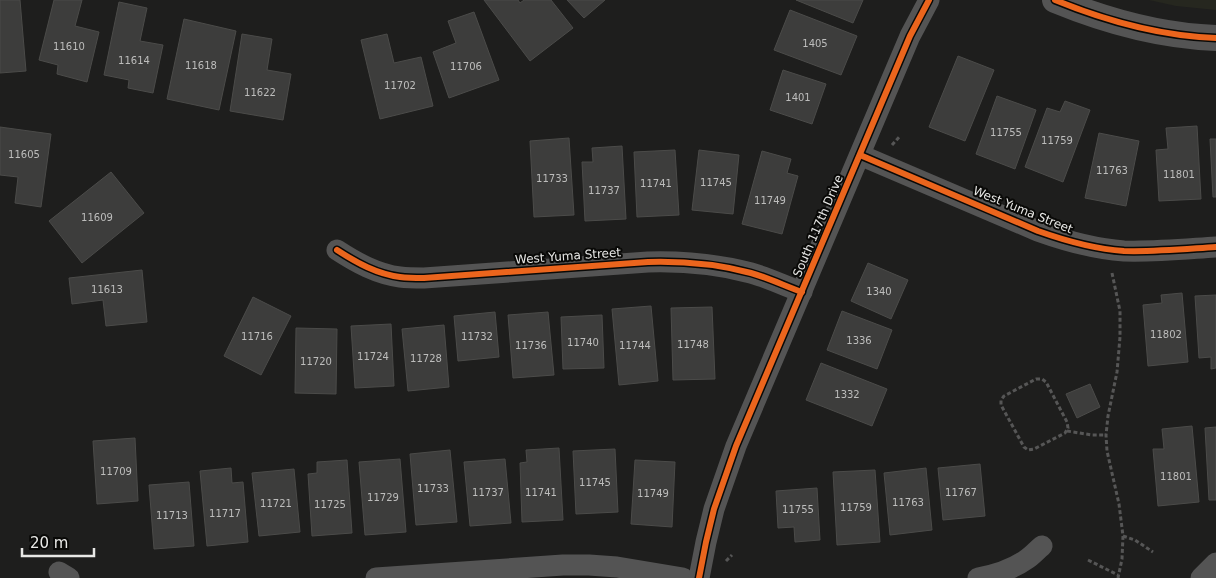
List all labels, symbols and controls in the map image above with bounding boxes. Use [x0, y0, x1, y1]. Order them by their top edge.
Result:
house number: 1405 [802, 38, 828, 49]
house number: 11610 [53, 41, 85, 52]
house number: 11614 [118, 55, 150, 66]
house number: 11618 [185, 60, 217, 71]
house number: 11706 [450, 61, 482, 72]
house number: 11702 [384, 80, 416, 91]
house number: 11622 [244, 87, 276, 98]
house number: 1401 [785, 92, 811, 103]
house number: 11755 [990, 127, 1022, 138]
house number: 11759 [1041, 135, 1073, 146]
house number: 11605 [8, 149, 40, 160]
house number: 11763 [1096, 165, 1128, 176]
house number: 11801 [1163, 169, 1195, 180]
house number: 11733 [536, 173, 568, 184]
street label: South 117th Drive [790, 173, 846, 279]
house number: 11745 [700, 177, 732, 188]
house number: 11741 [640, 178, 672, 189]
street label: West Yuma Street [971, 184, 1075, 236]
house number: 11737 [588, 185, 620, 196]
house number: 11749 [754, 195, 786, 206]
house number: 11609 [81, 212, 113, 223]
street label: West Yuma Street [515, 245, 622, 267]
house number: 11613 [91, 284, 123, 295]
house number: 1340 [866, 286, 892, 297]
house number: 11802 [1150, 329, 1182, 340]
house number: 11716 [241, 331, 273, 342]
house number: 11732 [461, 331, 493, 342]
house number: 1336 [846, 335, 872, 346]
house number: 11740 [567, 337, 599, 348]
house number: 11748 [677, 339, 709, 350]
house number: 11736 [515, 340, 547, 351]
house number: 11744 [619, 340, 651, 351]
house number: 11724 [357, 351, 389, 362]
house number: 11728 [410, 353, 442, 364]
house number: 11720 [300, 356, 332, 367]
house number: 1332 [834, 389, 860, 400]
house number: 11709 [100, 466, 132, 477]
house number: 11801 [1160, 471, 1192, 482]
house number: 11745 [579, 477, 611, 488]
house number: 11733 [417, 483, 449, 494]
house number: 11737 [472, 487, 504, 498]
house number: 11741 [525, 487, 557, 498]
house number: 11767 [945, 487, 977, 498]
house number: 11749 [637, 488, 669, 499]
house number: 11729 [367, 492, 399, 503]
house number: 11763 [892, 497, 924, 508]
house number: 11721 [260, 498, 292, 509]
house number: 11725 [314, 499, 346, 510]
house number: 11759 [840, 502, 872, 513]
house number: 11755 [782, 504, 814, 515]
house number: 11717 [209, 508, 241, 519]
house number: 11713 [156, 510, 188, 521]
scale bar [22, 526, 95, 558]
text: 20 m [30, 534, 68, 552]

